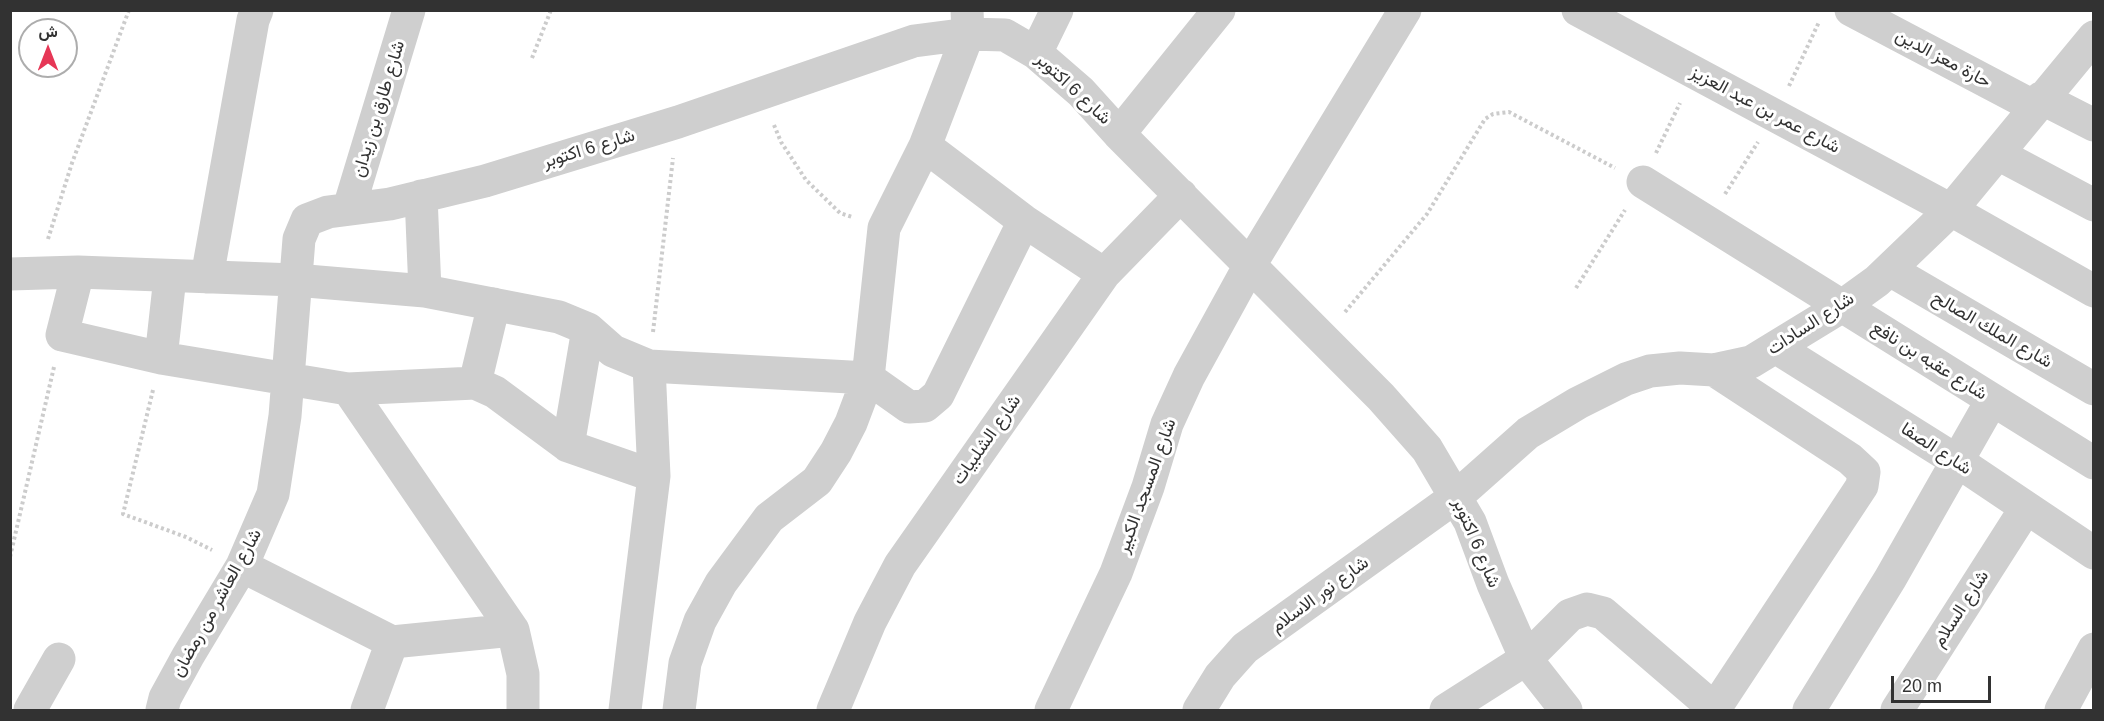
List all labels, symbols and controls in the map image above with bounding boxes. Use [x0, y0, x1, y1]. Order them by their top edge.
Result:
north arrow [18, 18, 78, 78]
text: ش [38, 23, 58, 40]
street label: حارة معز الدين [1892, 25, 1994, 93]
street label: شارع طارق بن زيدان [348, 38, 410, 180]
street label: شارع 6 اكتوبر [1031, 49, 1115, 129]
street label: شارع عمر بن عبد العزيز [1687, 61, 1843, 159]
street label: شارع 6 اكتوبر [540, 125, 638, 173]
street label: شارع الملك الصالح [1928, 287, 2056, 373]
street label: شارع السادات [1764, 288, 1858, 360]
street label: شارع عقبه بن نافع [1867, 317, 1991, 405]
street label: شارع الشلبيات [948, 391, 1026, 489]
street label: شارع المسجد الكبير [1113, 416, 1181, 556]
street label: شارع الصفا [1897, 418, 1975, 480]
street label: شارع 6 اكتوبر [1447, 495, 1505, 591]
street label: شارع العاشر من رمضان [167, 525, 267, 681]
street label: شارع نور الاسلام [1267, 552, 1373, 638]
street label: شارع السلام [1928, 567, 1994, 651]
scale bar [1894, 664, 1994, 702]
text: 20 m [1902, 676, 1942, 696]

